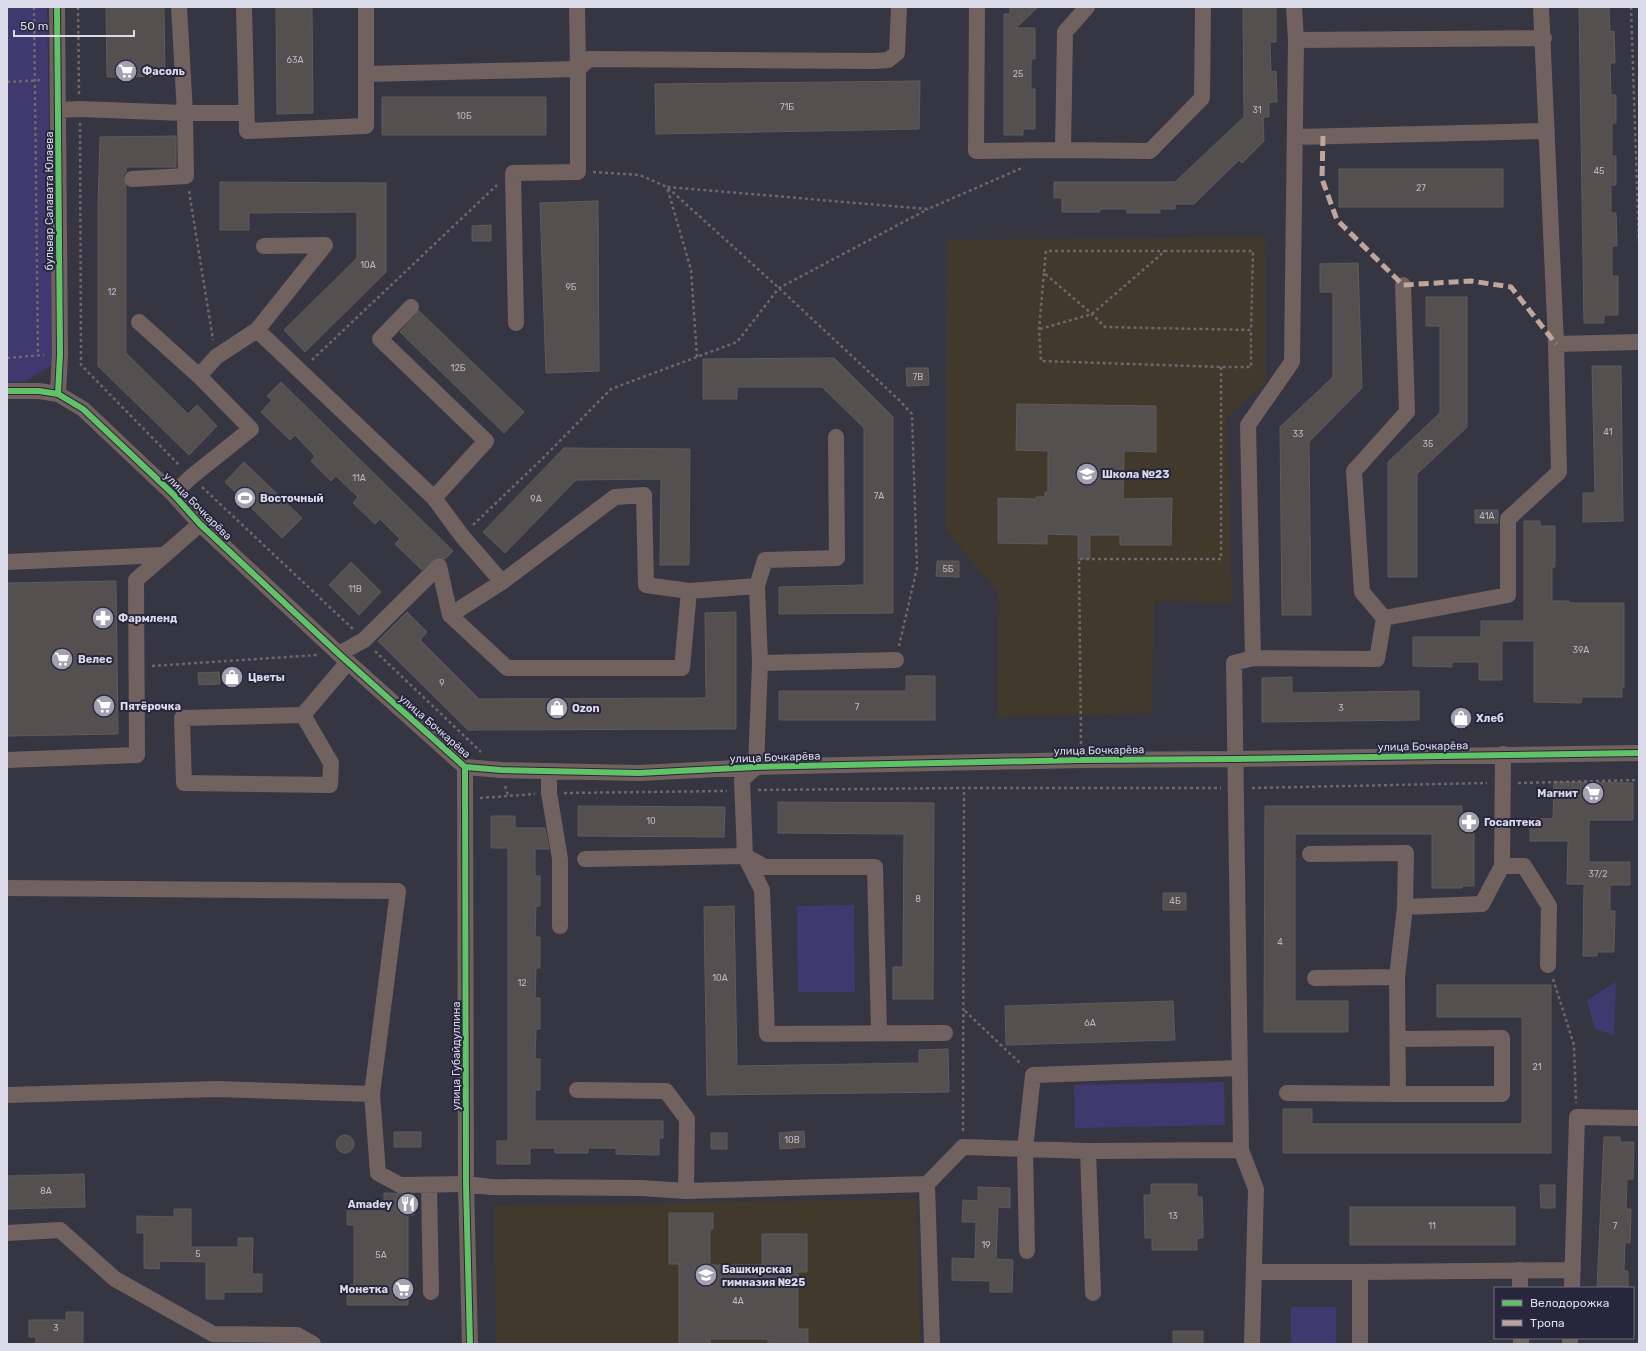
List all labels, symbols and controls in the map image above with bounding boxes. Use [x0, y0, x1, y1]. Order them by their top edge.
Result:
scale bar [14, 12, 134, 38]
text: 50 m [20, 19, 48, 33]
house number: 63А [287, 55, 303, 65]
supermarket icon: Фасоль [113, 58, 139, 84]
place label: Фасоль [142, 65, 185, 78]
house number: 25 [1013, 69, 1023, 79]
house number: 71Б [780, 102, 794, 112]
house number: 31 [1252, 105, 1262, 115]
house number: 10Б [456, 111, 472, 121]
street label: бульвар Салавата Юлаева [43, 131, 56, 271]
house number: 45 [1594, 166, 1604, 176]
house number: 27 [1416, 183, 1426, 193]
house number: 10А [360, 260, 376, 270]
house number: 9Б [565, 282, 577, 292]
house number: 12 [107, 287, 117, 297]
house number: 12Б [451, 363, 466, 373]
house number: 7В [913, 372, 923, 382]
house number: 41 [1603, 427, 1613, 437]
house number: 33 [1293, 429, 1303, 439]
house number: 35 [1423, 439, 1433, 449]
school or university icon: Школа №23 [1074, 461, 1100, 487]
place label: Школа №23 [1102, 468, 1169, 481]
street label: улица Бочкарёва [161, 470, 234, 543]
house number: 11А [352, 473, 366, 483]
sports icon: Восточный [232, 485, 258, 511]
house number: 7А [874, 491, 884, 501]
place label: Восточный [260, 492, 323, 505]
house number: 9А [530, 494, 542, 504]
house number: 41А [1479, 511, 1495, 521]
house number: 5Б [942, 564, 954, 574]
house number: 11В [348, 584, 362, 594]
pharmacy icon: Фармленд [90, 605, 116, 631]
place label: Фармленд [118, 612, 177, 625]
house number: 39А [1573, 645, 1589, 655]
supermarket icon: Велес [49, 646, 75, 672]
place label: Велес [78, 653, 113, 666]
shop icon: Цветы [219, 664, 245, 690]
place label: Цветы [248, 671, 285, 684]
house number: 9 [439, 678, 445, 688]
street label: улица Бочкарёва [396, 692, 473, 761]
supermarket icon: Пятёрочка [91, 693, 117, 719]
shop icon: Ozon [544, 695, 570, 721]
place label: Пятёрочка [120, 700, 181, 713]
place label: Ozon [572, 702, 600, 715]
house number: 7 [855, 702, 860, 712]
house number: 3 [1338, 703, 1344, 713]
shop icon: Хлеб [1448, 705, 1474, 731]
place label: Хлеб [1476, 712, 1504, 725]
street label: улица Бочкарёва [1378, 739, 1468, 754]
street label: улица Бочкарёва [1054, 743, 1144, 758]
street label: улица Бочкарёва [729, 749, 821, 766]
supermarket icon: Магнит [1580, 780, 1606, 806]
place label: Магнит [1537, 787, 1578, 800]
pharmacy icon: Госаптека [1456, 809, 1482, 835]
house number: 10 [646, 816, 656, 826]
place label: Госаптека [1484, 816, 1541, 829]
house number: 37/2 [1589, 869, 1607, 879]
house number: 8 [915, 894, 921, 904]
house number: 4Б [1169, 896, 1181, 906]
house number: 4 [1277, 937, 1283, 947]
house number: 10А [712, 973, 728, 983]
house number: 12 [517, 978, 527, 988]
street label: улица Губайдуллина [450, 1002, 463, 1110]
house number: 6А [1084, 1018, 1096, 1028]
house number: 21 [1532, 1062, 1542, 1072]
house number: 10В [784, 1135, 800, 1145]
house number: 8А [40, 1186, 52, 1196]
restaurant icon: Amadey [395, 1191, 421, 1217]
place label: Amadey [348, 1198, 392, 1211]
house number: 13 [1168, 1211, 1178, 1221]
house number: 11 [1428, 1221, 1436, 1231]
house number: 7 [1613, 1221, 1618, 1231]
house number: 19 [981, 1240, 991, 1250]
house number: 5 [195, 1249, 201, 1259]
house number: 5А [375, 1250, 387, 1260]
school or university icon: Башкирская гимназия №25 [693, 1262, 719, 1288]
place label: Башкирская гимназия №25 [722, 1263, 805, 1289]
supermarket icon: Монетка [390, 1276, 416, 1302]
place label: Монетка [339, 1283, 388, 1296]
legend [1494, 1287, 1634, 1339]
house number: 4А [732, 1296, 744, 1306]
text: Велодорожка [1530, 1296, 1609, 1310]
text: Тропа [1530, 1316, 1565, 1330]
house number: 3 [53, 1323, 59, 1333]

